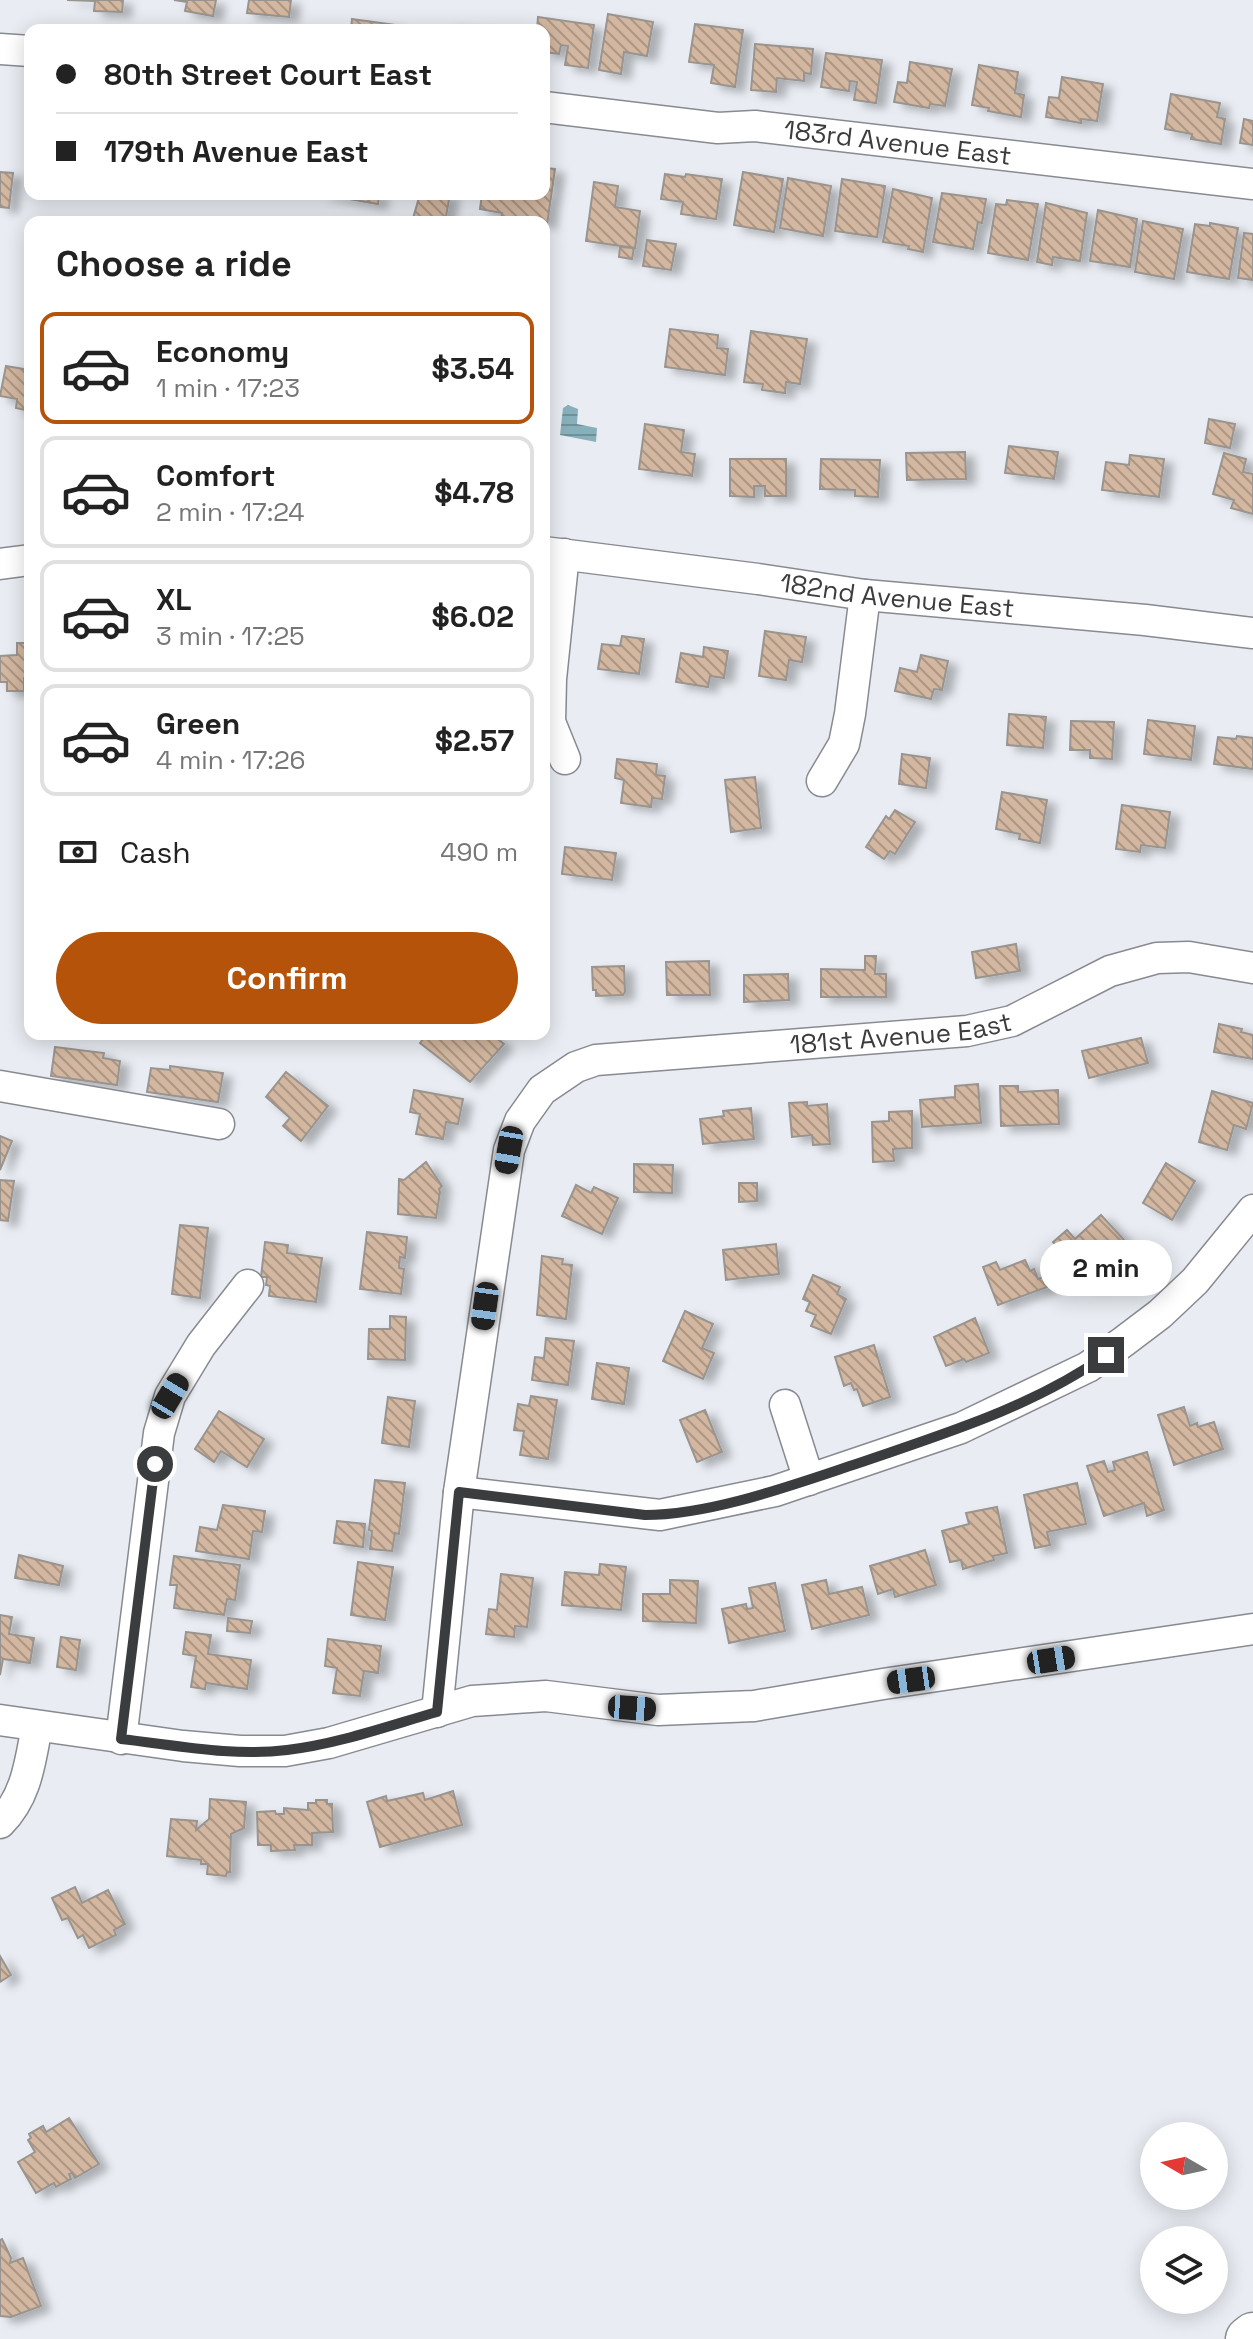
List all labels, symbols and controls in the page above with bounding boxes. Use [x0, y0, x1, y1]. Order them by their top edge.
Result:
text: 80th Street Court East [104, 55, 432, 94]
street label: 183rd Avenue East [782, 113, 1013, 173]
text: 179th Avenue East [104, 132, 369, 171]
text: Choose a ride [56, 241, 292, 287]
icon: car [60, 332, 132, 404]
text: Economy [156, 332, 289, 371]
text: $3.54 [432, 349, 514, 388]
text: 1 min · 17:23 [156, 371, 300, 405]
icon: car [60, 456, 132, 528]
text: Comfort [156, 456, 275, 495]
text: $4.78 [434, 473, 514, 512]
text: 2 min · 17:24 [156, 495, 305, 529]
street label: 182nd Avenue East [778, 566, 1016, 625]
icon: car [60, 580, 132, 652]
text: XL [156, 580, 192, 619]
text: $6.02 [432, 597, 514, 636]
text: 3 min · 17:25 [156, 619, 305, 653]
icon: car [60, 704, 132, 776]
text: Green [156, 704, 240, 743]
text: $2.57 [435, 721, 514, 760]
text: 4 min · 17:26 [156, 743, 306, 777]
icon: cash [56, 830, 100, 874]
text: Cash [120, 833, 191, 872]
text: 490 m [440, 835, 518, 869]
button: Confirm [56, 932, 518, 1024]
street label: 181st Avenue East [789, 1005, 1015, 1062]
car [493, 1124, 525, 1176]
callout: 2 min [1040, 1239, 1172, 1295]
text: 2 min [1072, 1251, 1140, 1285]
car [470, 1281, 500, 1331]
route end [1088, 1337, 1124, 1373]
car [147, 1369, 193, 1423]
route start [137, 1446, 173, 1482]
car [1025, 1644, 1077, 1676]
car [886, 1665, 936, 1695]
car [607, 1694, 657, 1722]
north arrow [1140, 2122, 1228, 2210]
map controls [1140, 2122, 1228, 2314]
button: layers [1140, 2226, 1228, 2314]

